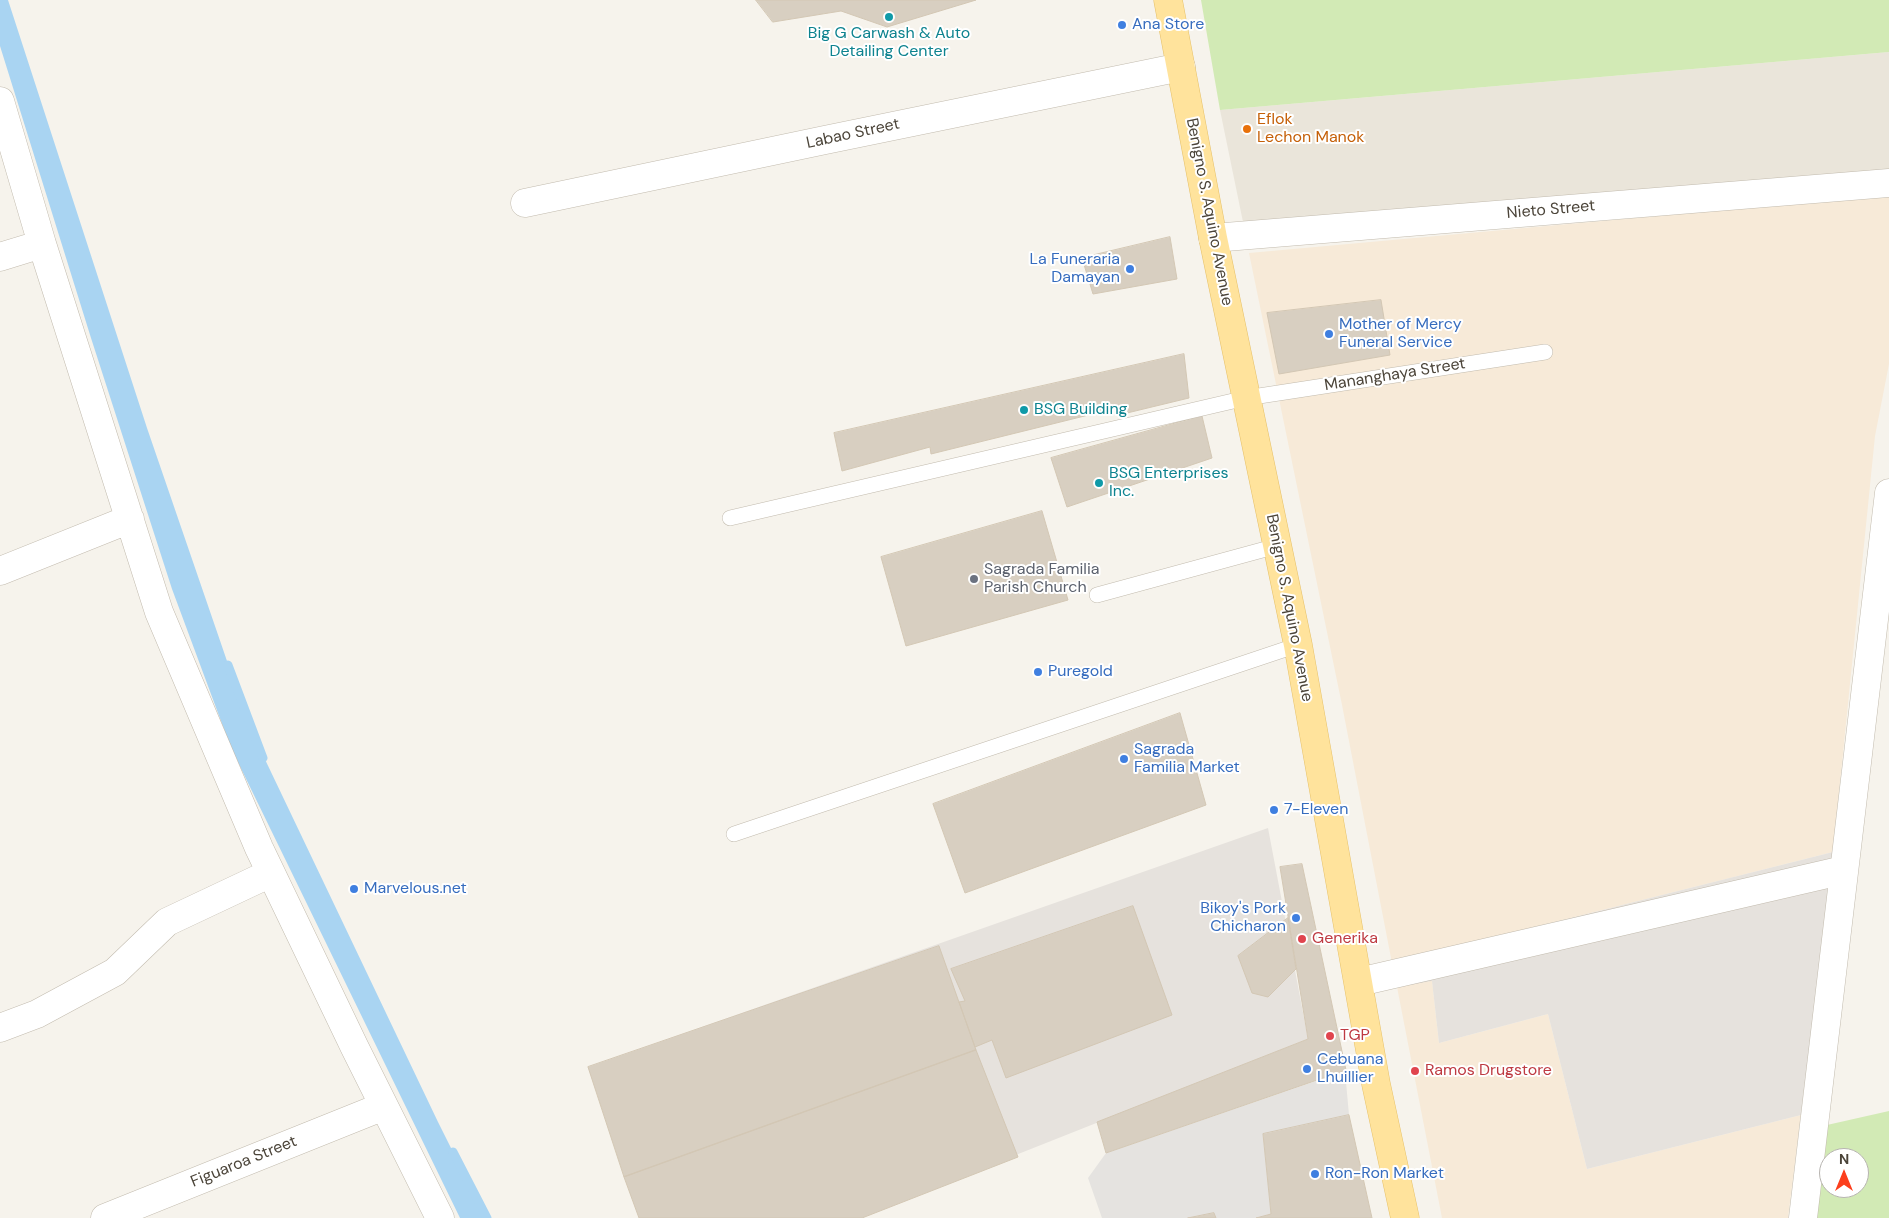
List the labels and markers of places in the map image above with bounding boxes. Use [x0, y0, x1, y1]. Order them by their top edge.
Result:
marker: Big G Carwash & Auto Detailing Center [883, 11, 895, 23]
place label: Ana Store [1132, 15, 1204, 35]
marker: Ana Store [1116, 19, 1128, 31]
place label: Big G Carwash & Auto Detailing Center [808, 24, 970, 62]
place label: Eflok Lechon Manok [1257, 110, 1364, 148]
marker: Eflok Lechon Manok [1241, 123, 1253, 135]
place label: La Funeraria Damayan [1030, 250, 1120, 288]
marker: La Funeraria Damayan [1124, 263, 1136, 275]
place label: Mother of Mercy Funeral Service [1339, 315, 1462, 353]
marker: Mother of Mercy Funeral Service [1323, 328, 1335, 340]
place label: BSG Building [1034, 400, 1128, 420]
marker: BSG Building [1018, 404, 1030, 416]
place label: BSG Enterprises Inc. [1109, 464, 1229, 502]
marker: BSG Enterprises Inc. [1093, 477, 1105, 489]
place label: Sagrada Familia Parish Church [984, 560, 1099, 598]
marker: Sagrada Familia Parish Church [968, 573, 980, 585]
place label: Puregold [1048, 662, 1113, 682]
marker: Puregold [1032, 666, 1044, 678]
place label: Sagrada Familia Market [1134, 740, 1240, 778]
marker: Sagrada Familia Market [1118, 753, 1130, 765]
place label: 7-Eleven [1284, 800, 1348, 820]
marker: 7-Eleven [1268, 804, 1280, 816]
place label: Marvelous.net [364, 879, 467, 899]
marker: Marvelous.net [348, 883, 360, 895]
place label: Bikoy's Pork Chicharon [1200, 899, 1286, 937]
marker: Bikoy's Pork Chicharon [1290, 912, 1302, 924]
place label: Generika [1312, 929, 1378, 949]
marker: Generika [1296, 933, 1308, 945]
place label: TGP [1340, 1026, 1370, 1046]
marker: TGP [1324, 1030, 1336, 1042]
place label: Cebuana Lhuillier [1317, 1050, 1383, 1088]
place label: Ramos Drugstore [1425, 1061, 1552, 1081]
marker: Cebuana Lhuillier [1301, 1063, 1313, 1075]
marker: Ramos Drugstore [1409, 1065, 1421, 1077]
place label: Ron-Ron Market [1325, 1164, 1444, 1184]
marker: Ron-Ron Market [1309, 1168, 1321, 1180]

